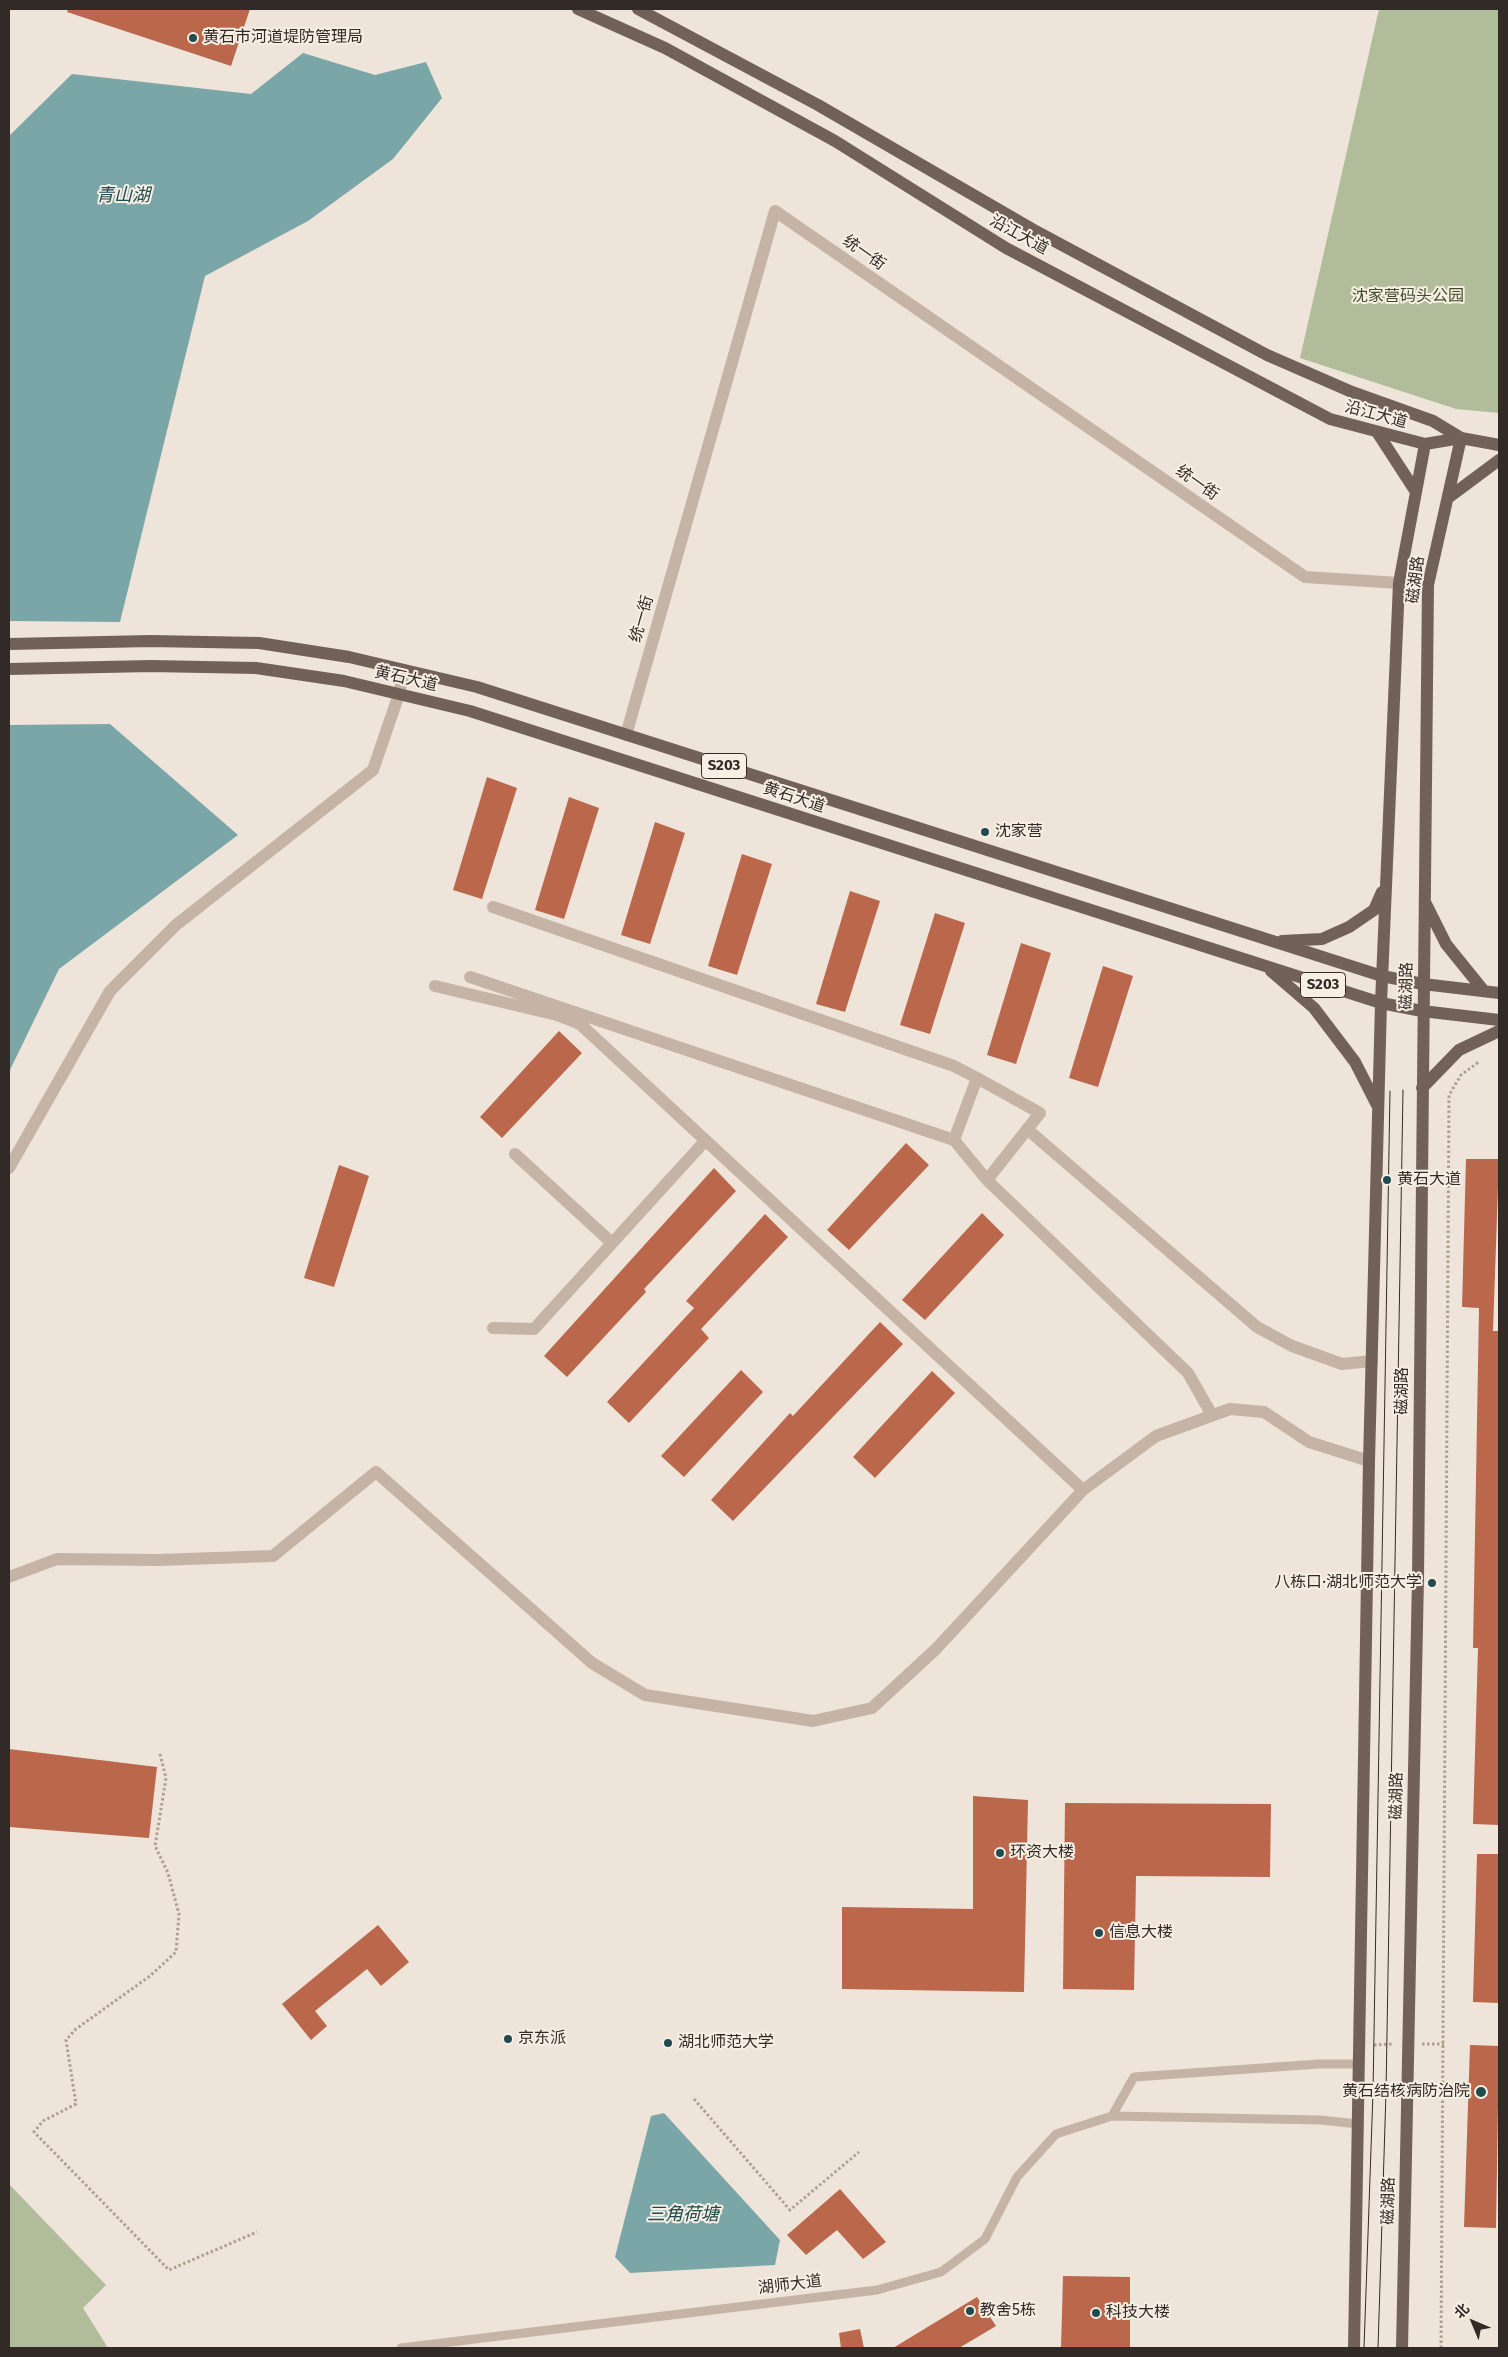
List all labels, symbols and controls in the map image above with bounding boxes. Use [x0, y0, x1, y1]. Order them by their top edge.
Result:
place label: 黄石市河道堤防管理局 [203, 28, 363, 48]
marker: 黄石市河道堤防管理局 [187, 32, 199, 44]
water label: 青山湖 [96, 185, 150, 207]
street label: 沿江大道 [986, 211, 1052, 259]
street label: 统一街 [839, 231, 889, 275]
park label: 沈家营码头公园 [1352, 287, 1464, 307]
street label: 沿江大道 [1343, 397, 1409, 433]
street label: 统一街 [1172, 461, 1222, 505]
street label: 磁湖路 [1404, 555, 1428, 605]
street label: 统一街 [626, 593, 658, 645]
street label: 黄石大道 [373, 662, 439, 696]
road number: S203 [702, 754, 746, 778]
street label: 黄石大道 [761, 779, 827, 817]
place label: 沈家营 [995, 822, 1043, 842]
marker: 沈家营 [979, 826, 991, 838]
street label: 磁湖路 [1397, 962, 1417, 1010]
road number: S203 [1300, 972, 1346, 998]
place label: 黄石大道 [1397, 1170, 1461, 1190]
marker: 黄石大道 [1381, 1174, 1393, 1186]
street label: 磁湖路 [1393, 1367, 1413, 1415]
place label: 八栋口·湖北师范大学 [1274, 1573, 1422, 1593]
marker: 八栋口·湖北师范大学 [1426, 1577, 1438, 1589]
street label: 磁湖路 [1387, 1772, 1407, 1820]
place label: 环资大楼 [1010, 1843, 1074, 1863]
marker: 环资大楼 [994, 1847, 1006, 1859]
place label: 信息大楼 [1109, 1923, 1173, 1943]
marker: 信息大楼 [1093, 1927, 1105, 1939]
place label: 京东派 [518, 2029, 566, 2049]
marker: 京东派 [502, 2033, 514, 2045]
place label: 湖北师范大学 [678, 2033, 774, 2053]
marker: 湖北师范大学 [662, 2037, 674, 2049]
place label: 黄石结核病防治院 [1342, 2082, 1470, 2102]
marker: 黄石结核病防治院 [1474, 2085, 1488, 2099]
street label: 磁湖路 [1379, 2177, 1399, 2225]
water label: 三角荷塘 [647, 2204, 719, 2226]
street label: 湖师大道 [757, 2272, 823, 2298]
north arrow [1448, 2297, 1498, 2347]
text: 北 [1451, 2300, 1473, 2322]
place label: 教舍5栋 [980, 2301, 1036, 2321]
place label: 科技大楼 [1106, 2303, 1170, 2323]
marker: 教舍5栋 [964, 2305, 976, 2317]
marker: 科技大楼 [1090, 2307, 1102, 2319]

